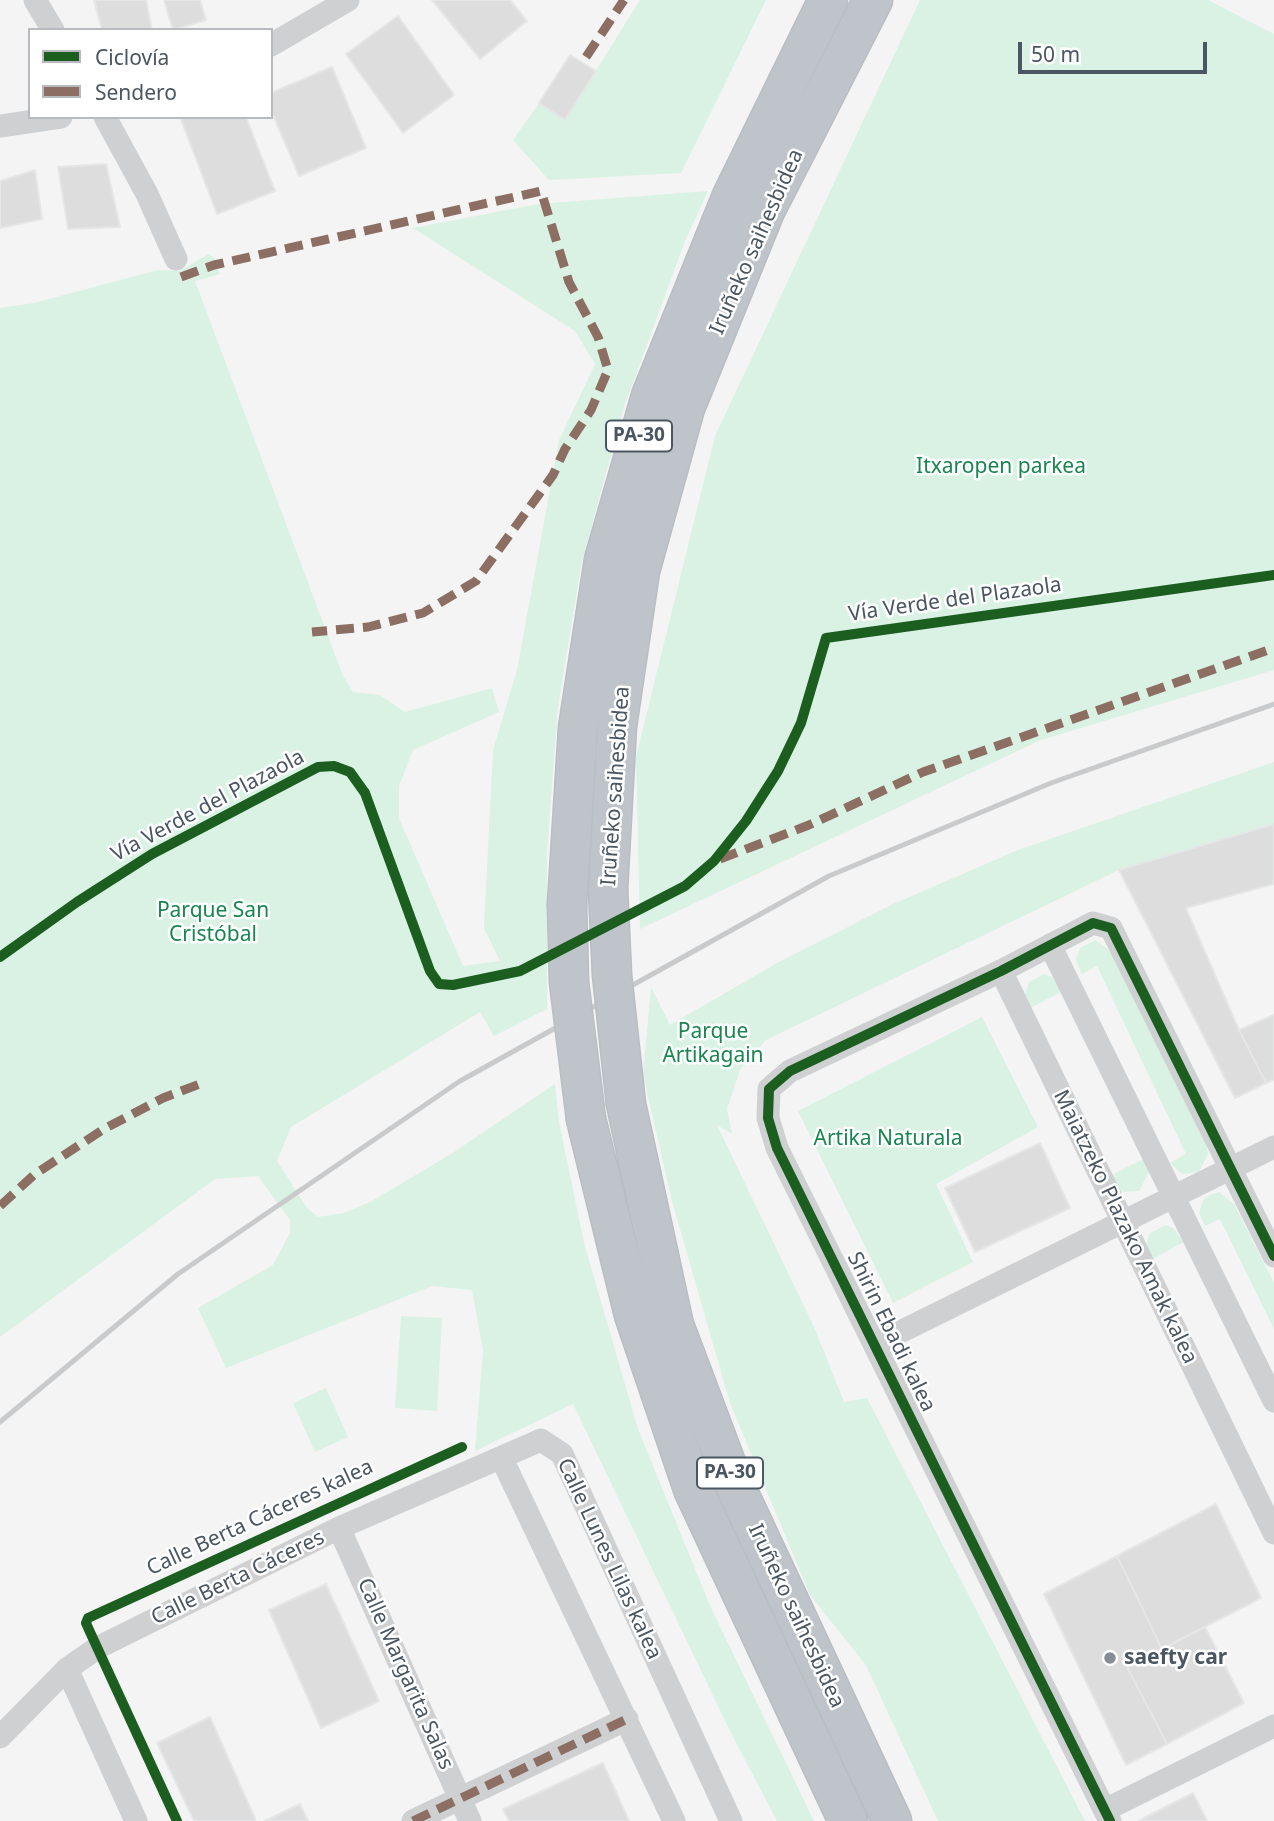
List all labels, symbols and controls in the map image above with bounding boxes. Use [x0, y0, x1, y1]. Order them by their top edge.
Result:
legend [28, 28, 273, 119]
scale bar [1022, 28, 1211, 72]
text: 50 m [1031, 40, 1080, 68]
text: Ciclovía [95, 43, 169, 71]
text: Sendero [95, 78, 177, 106]
street label: Iruñeko saihesbidea [705, 146, 809, 338]
road number: PA-30 [606, 420, 672, 452]
park label: Itxaropen parkea [916, 454, 1086, 480]
street label: Vía Verde del Plazaola [847, 573, 1063, 627]
street label: Iruñeko saihesbidea [596, 685, 636, 887]
street label: Vía Verde del Plazaola [107, 744, 309, 868]
park label: Parque San Cristóbal [157, 898, 269, 948]
park label: Parque Artikagain [662, 1019, 764, 1069]
street label: Maiatzeko Plazako Amak kalea [1048, 1086, 1202, 1368]
park label: Artika Naturala [813, 1126, 963, 1152]
street label: Shirin Ebadi kalea [841, 1248, 941, 1416]
street label: Calle Berta Cáceres kalea [143, 1454, 377, 1582]
street label: Calle Lunes Lilas kalea [551, 1455, 667, 1663]
road number: PA-30 [697, 1457, 763, 1488]
street label: Iruñeko saihesbidea [742, 1520, 850, 1712]
street label: Calle Berta Cáceres [147, 1525, 329, 1631]
street label: Calle Margarita Salas [351, 1574, 459, 1774]
place label: saefty car [1124, 1645, 1227, 1671]
marker: saefty car [1102, 1650, 1118, 1666]

